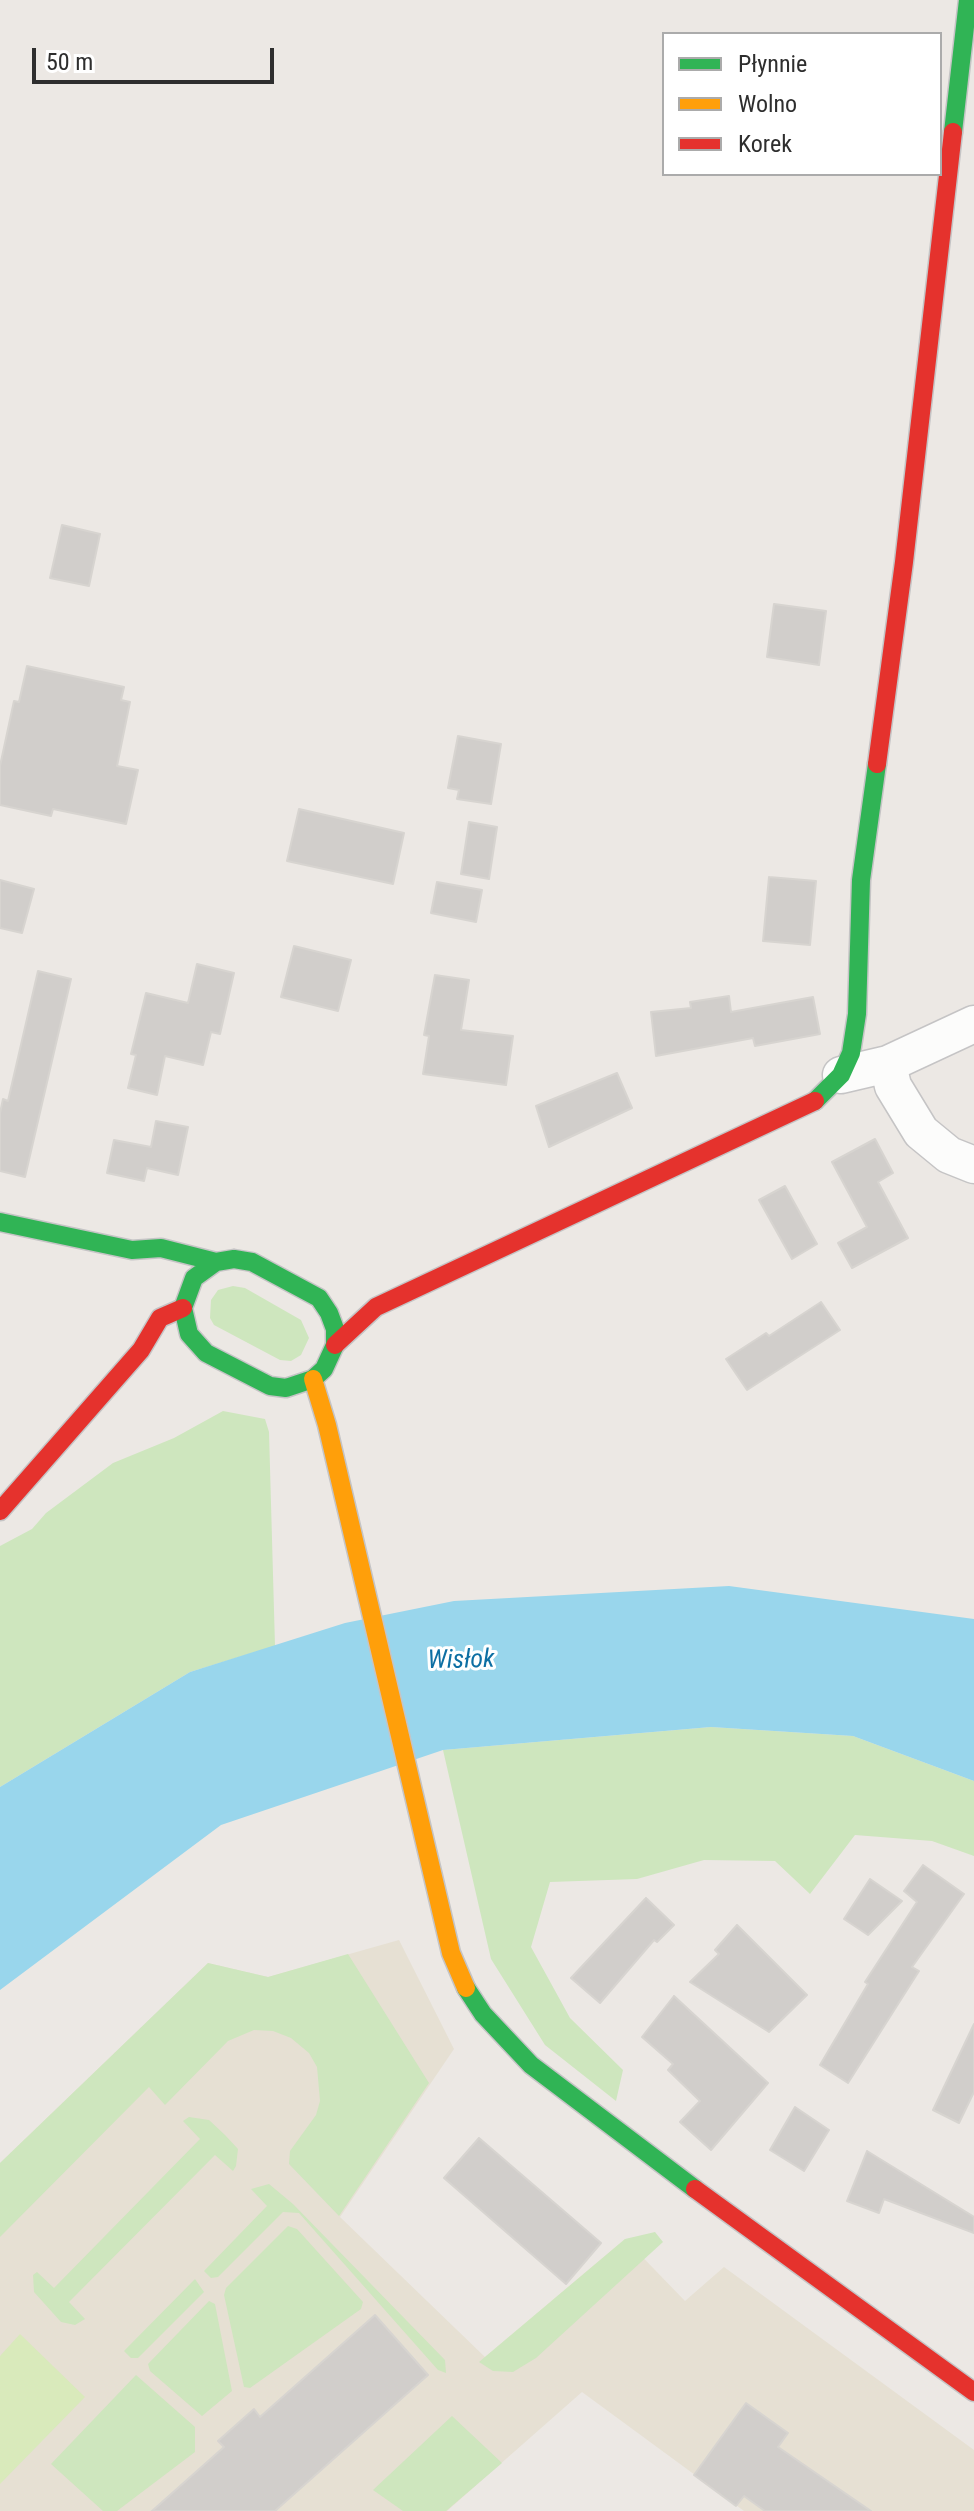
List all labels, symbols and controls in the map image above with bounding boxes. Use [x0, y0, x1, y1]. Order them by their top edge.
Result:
scale bar [36, 32, 278, 82]
legend [662, 32, 942, 176]
text: 50 m [46, 48, 93, 76]
text: Płynnie [738, 50, 807, 78]
text: Wolno [738, 90, 797, 118]
text: Korek [738, 130, 792, 158]
water label: Wisłok [427, 1645, 495, 1677]

